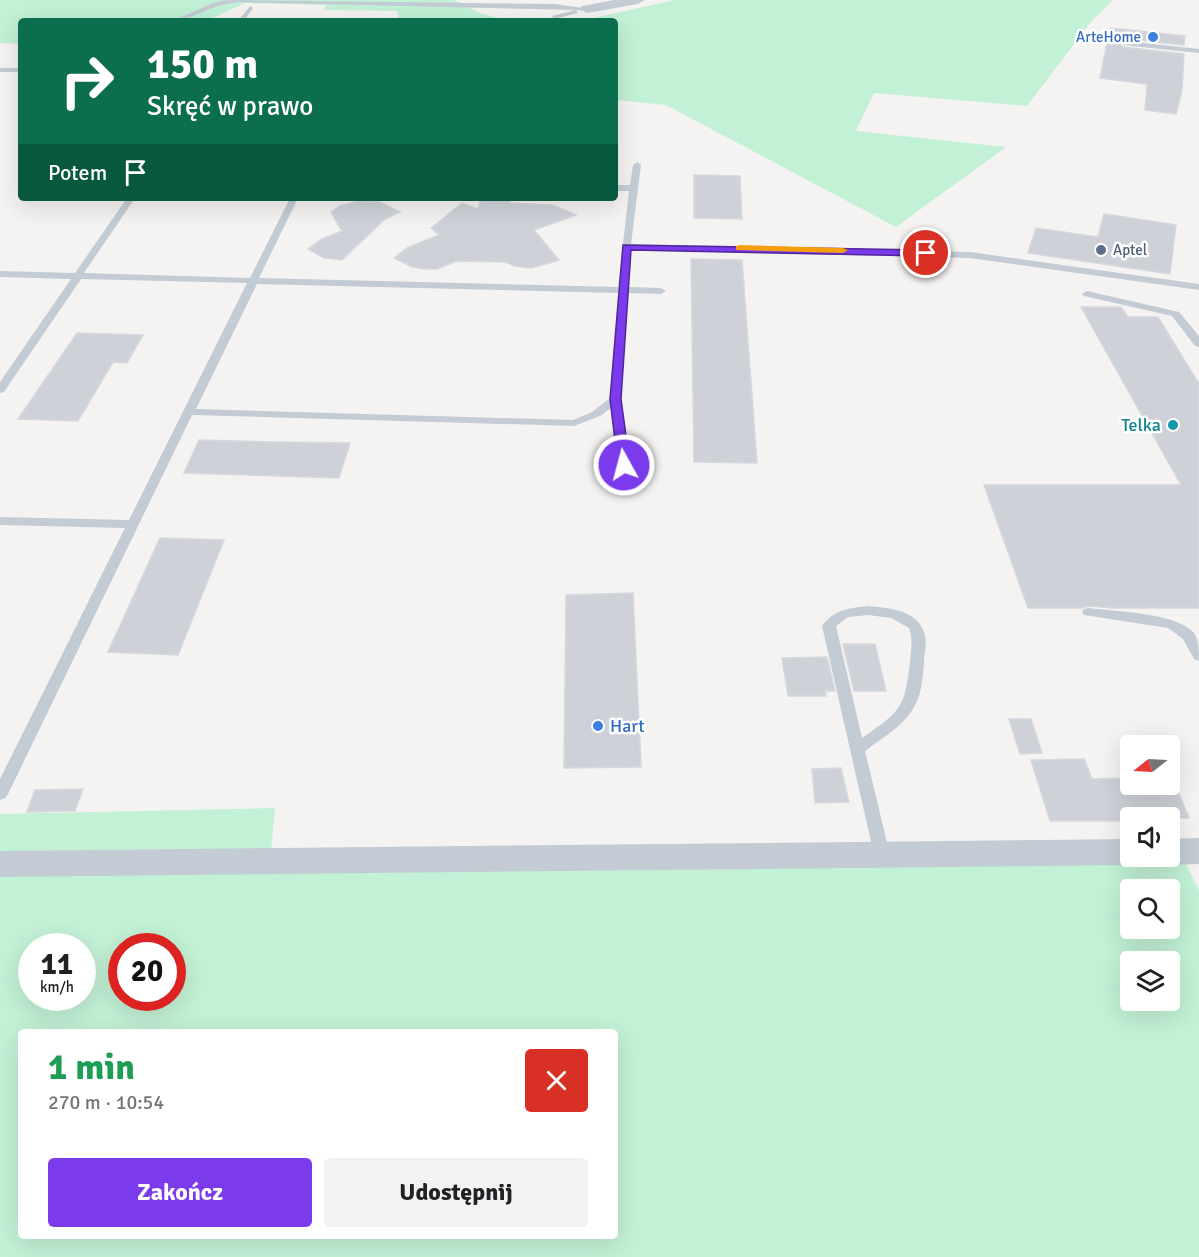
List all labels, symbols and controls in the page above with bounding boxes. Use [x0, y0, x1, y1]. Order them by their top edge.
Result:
place label: ArteHome [1076, 28, 1141, 46]
marker: ArteHome [1146, 30, 1160, 44]
text: 150 m [147, 39, 258, 90]
icon: right [48, 42, 126, 120]
text: Skręć w prawo [147, 90, 313, 123]
icon: arrive [119, 156, 152, 189]
text: Potem [48, 159, 107, 186]
pin [900, 227, 951, 278]
icon: arrive [909, 236, 942, 269]
place label: Aptel [1113, 241, 1147, 259]
marker: Aptel [1094, 243, 1108, 257]
place label: Telka [1121, 414, 1161, 436]
marker: Telka [1166, 418, 1180, 432]
position arrow [592, 433, 656, 497]
place label: Hart [610, 715, 645, 737]
marker: Hart [591, 719, 605, 733]
north arrow [1120, 735, 1180, 795]
map controls [1120, 735, 1180, 1011]
button: sound [1120, 807, 1180, 867]
button: search [1120, 879, 1180, 939]
speed limit sign: 20 [108, 933, 186, 1011]
text: 11 [41, 946, 73, 983]
button: layers [1120, 951, 1180, 1011]
text: km/h [40, 978, 74, 996]
text: 1 min [48, 1045, 135, 1090]
button: close [525, 1049, 588, 1112]
text: 270 m · 10:54 [48, 1090, 164, 1115]
button: Zakończ [48, 1158, 312, 1227]
button: Udostępnij [324, 1158, 588, 1227]

